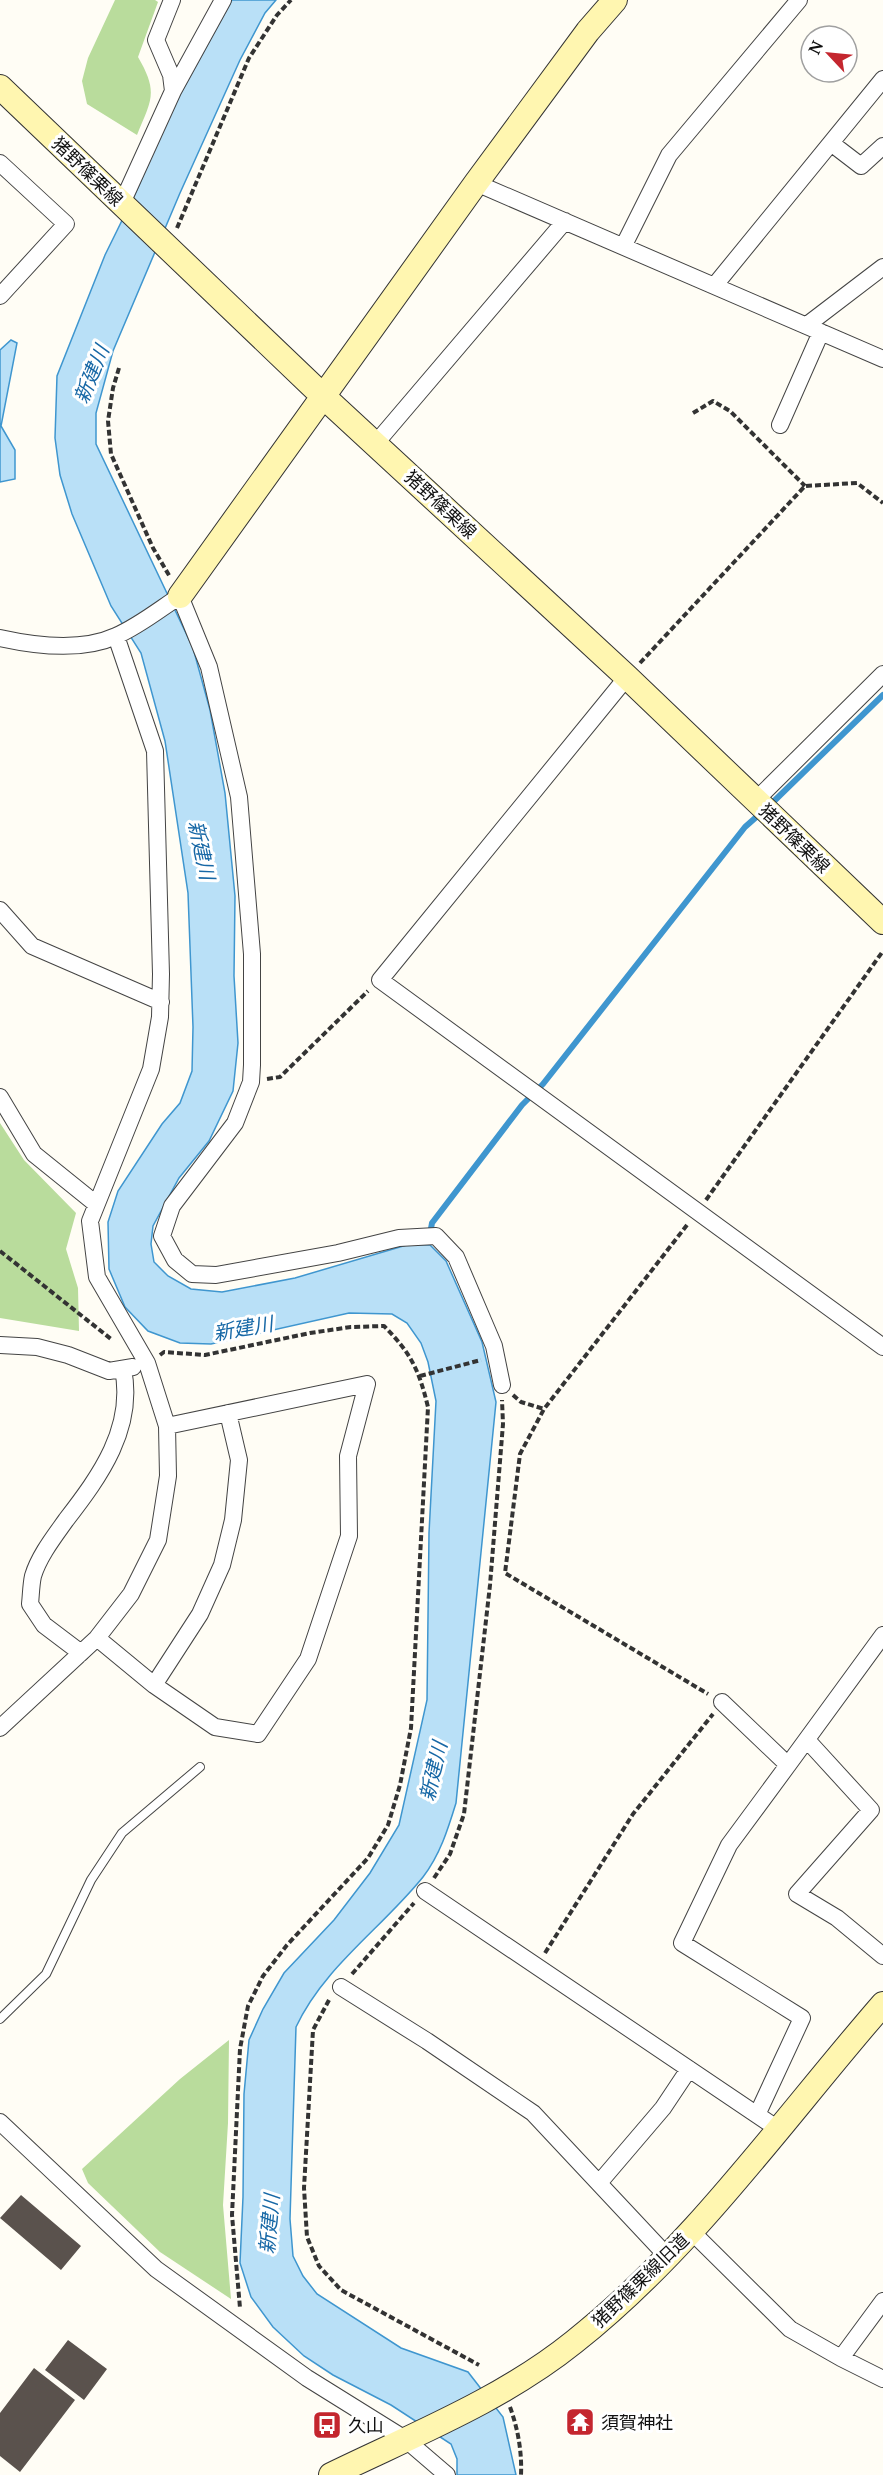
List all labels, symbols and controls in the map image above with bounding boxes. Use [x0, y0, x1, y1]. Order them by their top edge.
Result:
north arrow [799, 24, 859, 84]
text: N [803, 37, 828, 58]
street label: 猪野篠栗線 [47, 131, 129, 211]
water label: 新建川 [67, 339, 116, 407]
street label: 猪野篠栗線 [400, 465, 482, 543]
street label: 猪野篠栗線 [754, 798, 836, 878]
water label: 新建川 [183, 818, 222, 884]
water label: 新建川 [211, 1309, 277, 1347]
water label: 新建川 [413, 1737, 453, 1803]
water label: 新建川 [253, 2191, 285, 2255]
street label: 猪野篠栗線旧道 [586, 2228, 694, 2332]
temple icon: 須賀神社 [564, 2406, 596, 2438]
bus stop icon: 久山 [311, 2409, 343, 2441]
place label: 須賀神社 [601, 2410, 673, 2434]
place label: 久山 [348, 2413, 384, 2437]

